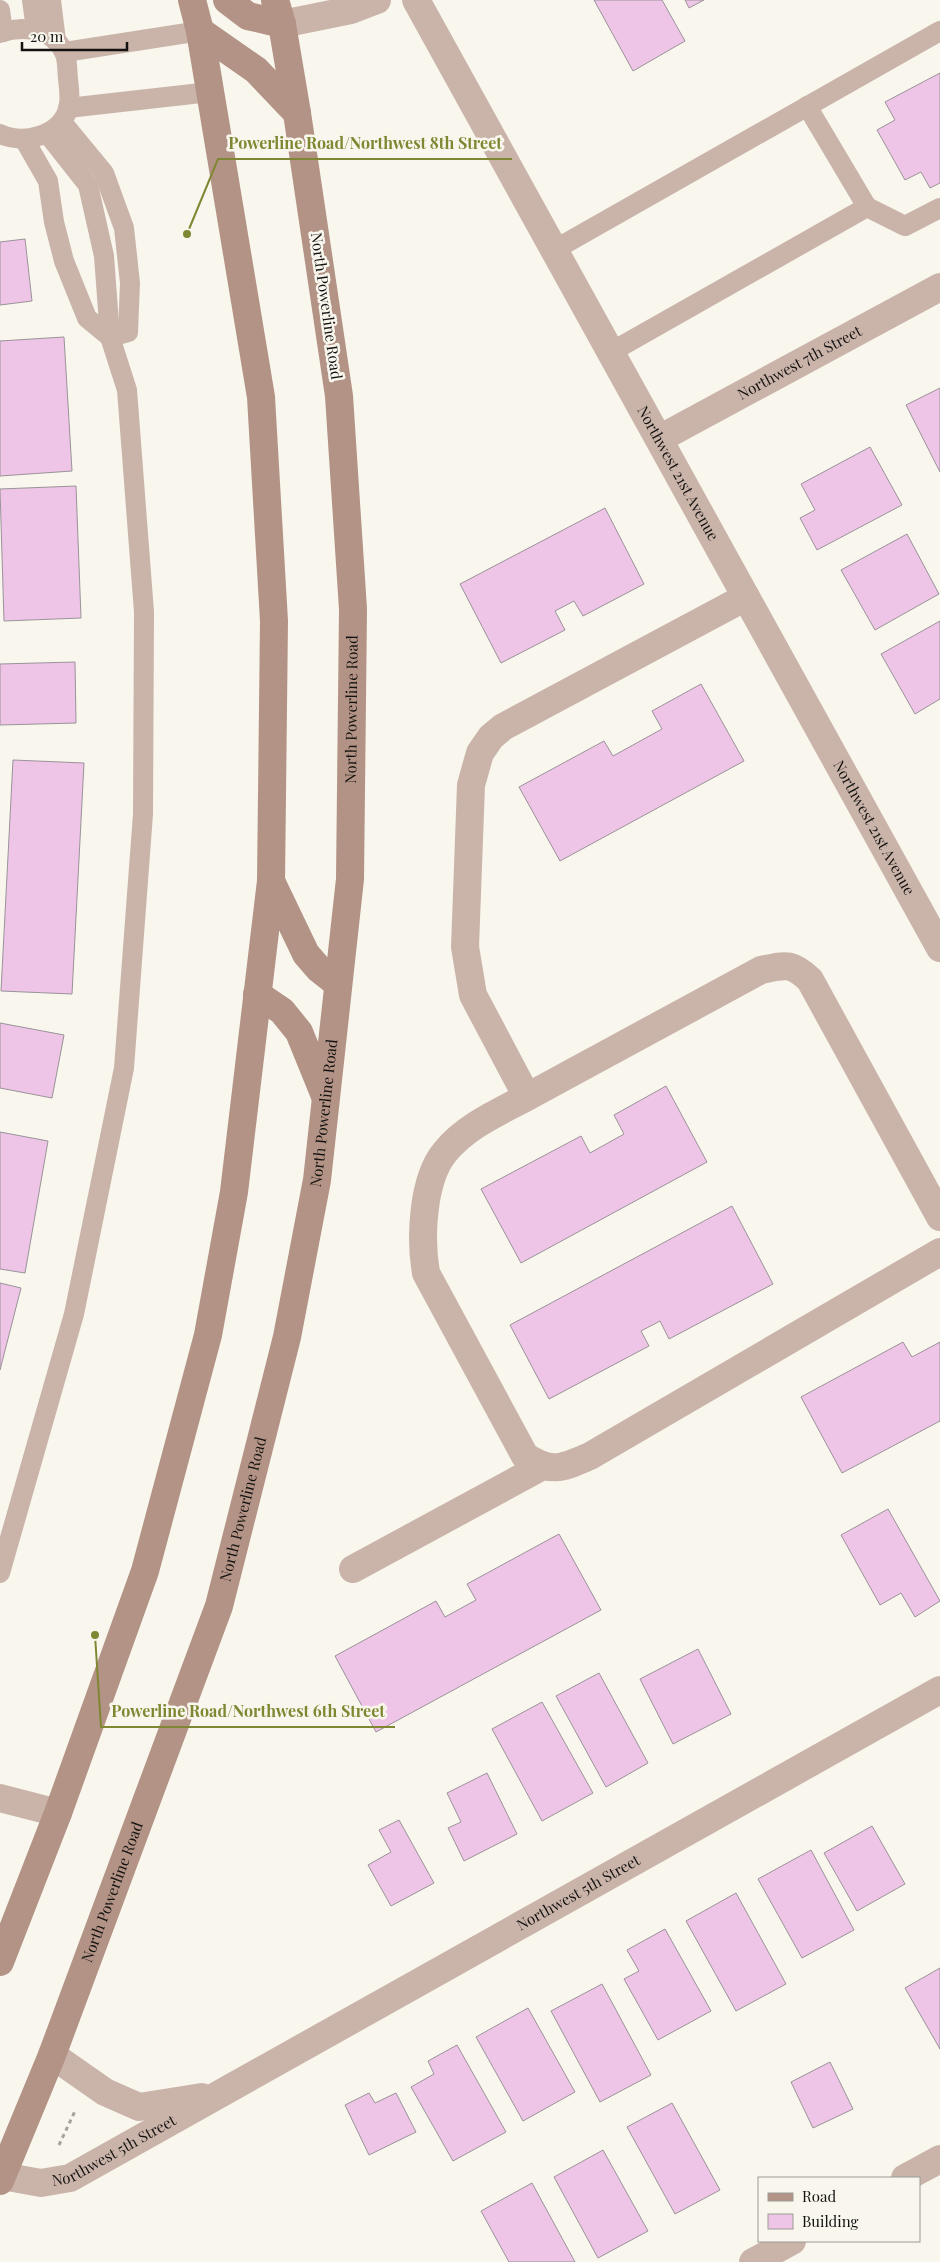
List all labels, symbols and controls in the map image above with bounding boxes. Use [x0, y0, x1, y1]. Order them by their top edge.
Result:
scale bar [22, 20, 128, 52]
text: 20 m [30, 26, 64, 46]
callout: Powerline Road/Northwest 8th Street [218, 128, 512, 159]
text: Powerline Road/Northwest 8th Street [228, 132, 502, 153]
street label: North Powerline Road [307, 231, 347, 381]
street label: Northwest 7th Street [734, 320, 865, 404]
street label: Northwest 21st Avenue [633, 402, 724, 544]
street label: North Powerline Road [340, 635, 362, 784]
street label: Northwest 21st Avenue [829, 756, 920, 898]
street label: North Powerline Road [305, 1038, 341, 1188]
street label: North Powerline Road [215, 1434, 270, 1584]
callout: Powerline Road/Northwest 6th Street [101, 1696, 395, 1727]
text: Powerline Road/Northwest 6th Street [111, 1700, 385, 1721]
street label: North Powerline Road [76, 1819, 147, 1965]
street label: Northwest 5th Street [513, 1849, 644, 1934]
street label: Northwest 5th Street [50, 2109, 180, 2190]
legend [758, 2177, 920, 2242]
text: Road [802, 2186, 836, 2206]
text: Building [802, 2211, 859, 2231]

